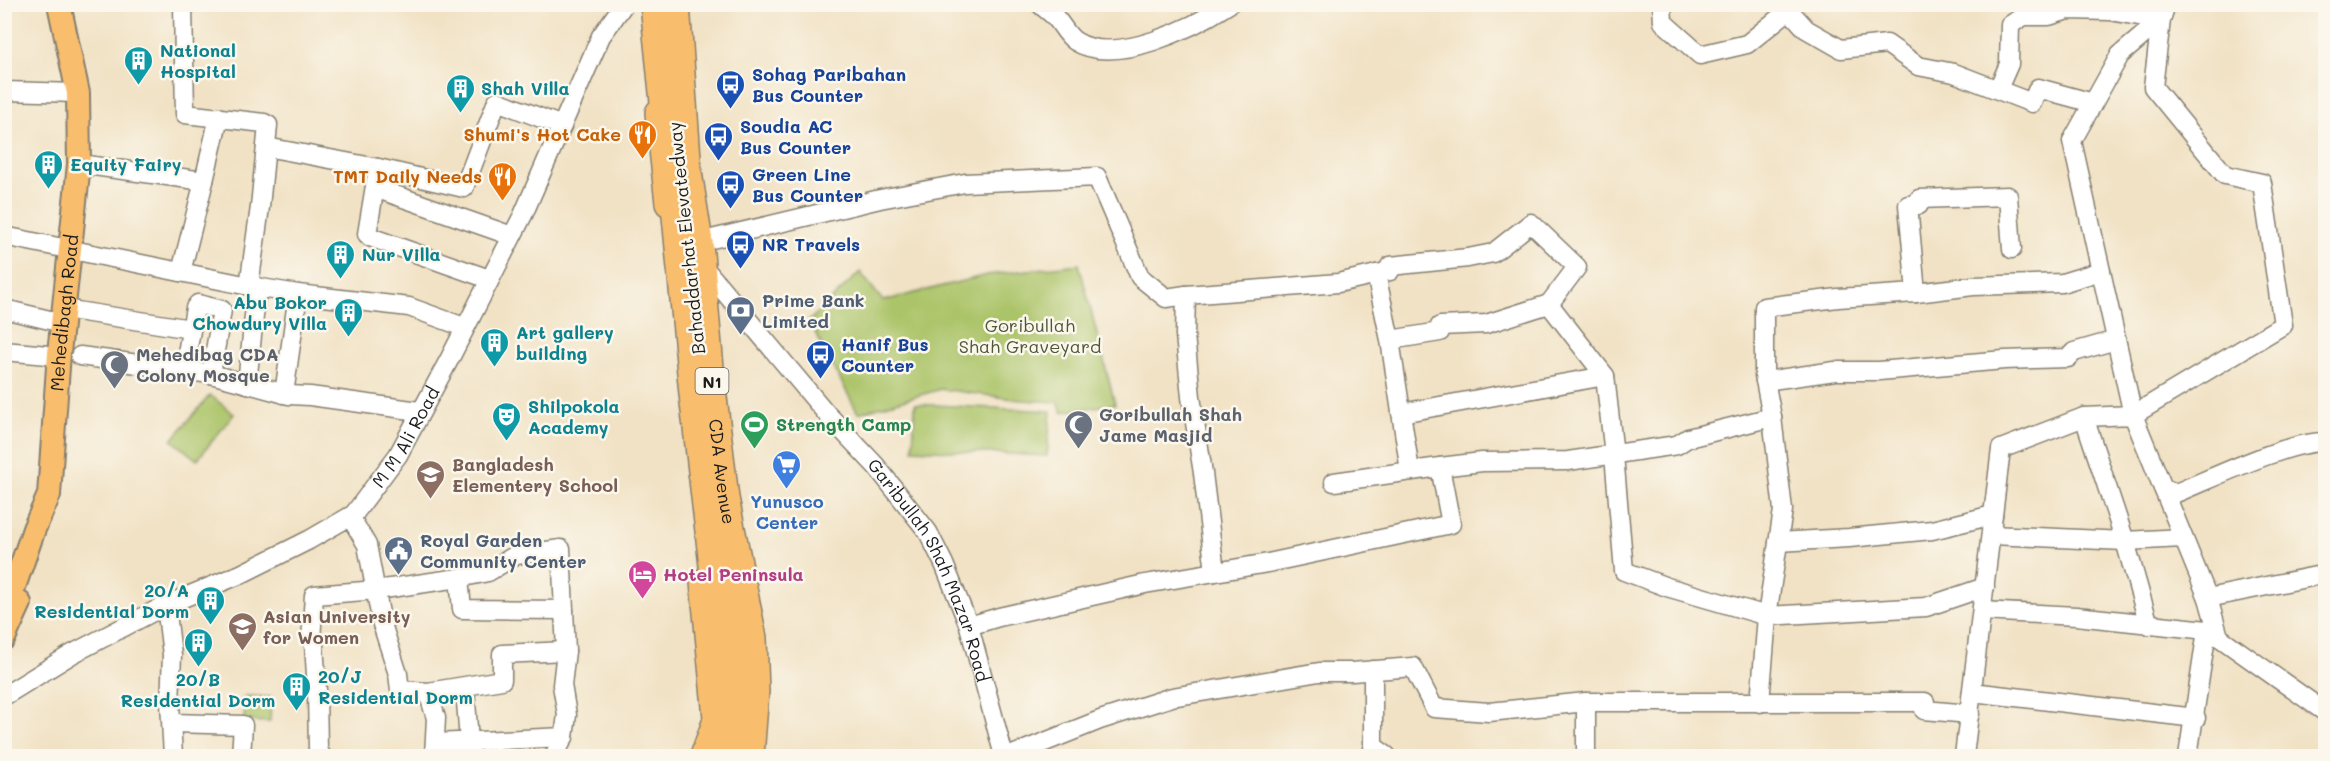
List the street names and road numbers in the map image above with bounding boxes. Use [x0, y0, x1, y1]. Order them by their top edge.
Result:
street label: Bahaddarhat Elevatedway [662, 121, 710, 355]
street label: Mehedibagh Road [44, 233, 83, 392]
road number: N1 [696, 368, 728, 394]
street label: M M Ali Road [366, 382, 444, 492]
street label: CDA Avenue [704, 418, 742, 526]
street label: Garibullah Shah Mazar Road [862, 453, 995, 684]

